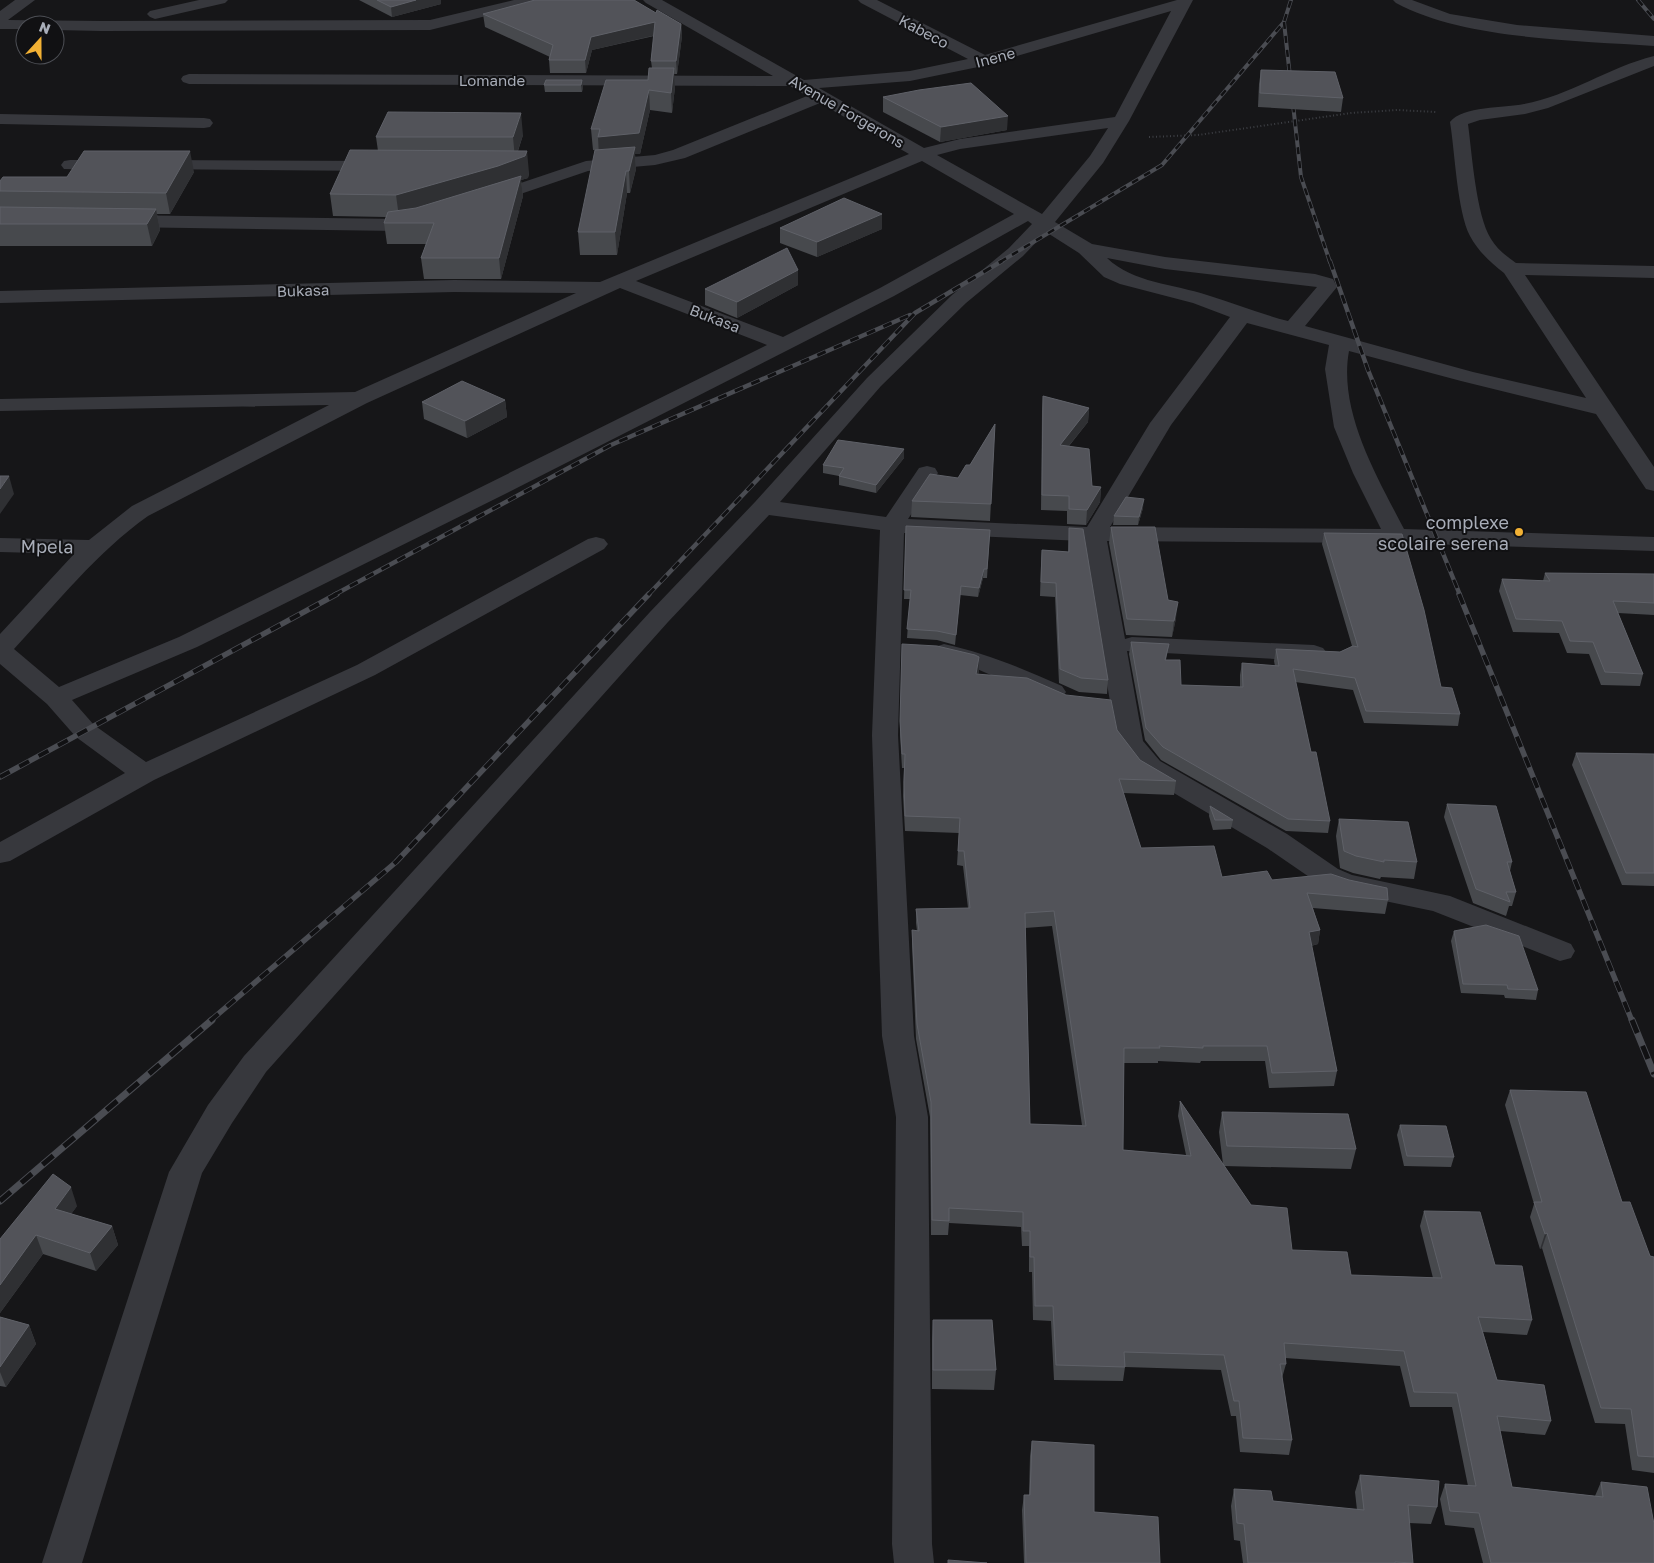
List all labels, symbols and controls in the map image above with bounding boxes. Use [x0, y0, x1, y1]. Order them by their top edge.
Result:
street label: Kabeco [896, 10, 952, 52]
north arrow [15, 15, 65, 65]
text: N [37, 18, 53, 37]
street label: Inene [973, 43, 1017, 71]
street label: Lomande [459, 71, 525, 89]
street label: Avenue Forgerons [786, 71, 908, 151]
street label: Bukasa [277, 280, 329, 300]
street label: Bukasa [687, 300, 743, 336]
place label: complexe scolaire serena [1378, 511, 1509, 554]
marker: complexe scolaire serena [1513, 526, 1525, 538]
street label: Mpela [20, 535, 74, 557]

